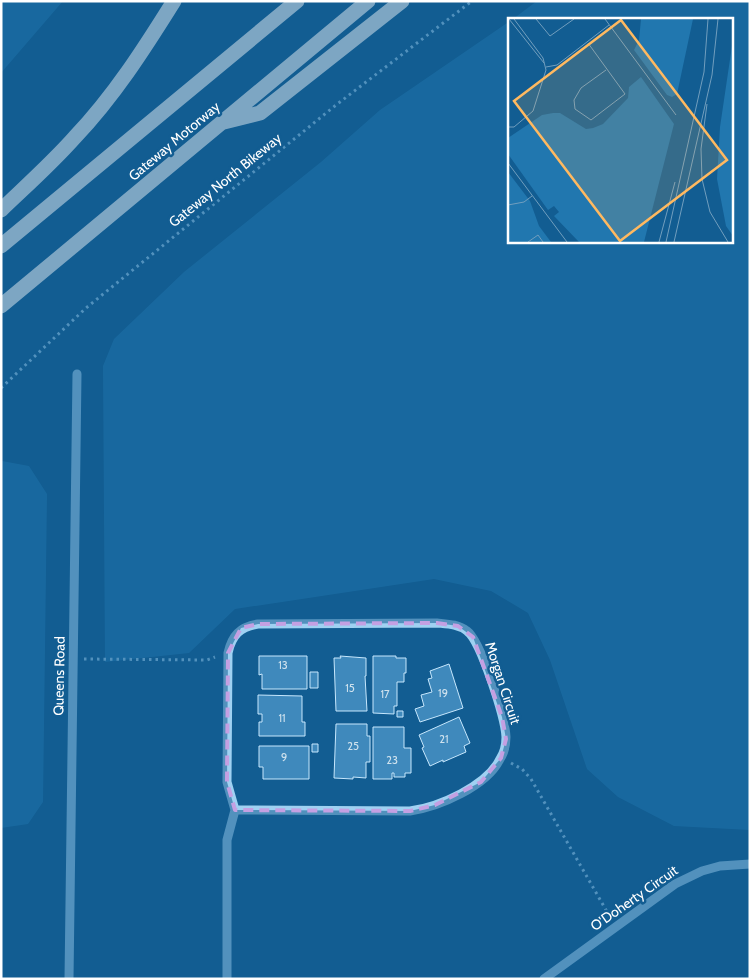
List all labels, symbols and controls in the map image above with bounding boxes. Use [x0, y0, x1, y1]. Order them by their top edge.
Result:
inset map [508, 18, 734, 242]
street label: Gateway Motorway [125, 98, 223, 184]
street label: Gateway North Bikeway [165, 129, 285, 231]
street label: Queens Road [49, 636, 69, 716]
street label: Morgan Circuit [481, 640, 525, 727]
house number: 13 [278, 658, 288, 672]
house number: 15 [345, 681, 355, 695]
house number: 19 [438, 686, 448, 700]
house number: 17 [380, 687, 390, 701]
house number: 11 [278, 711, 286, 725]
house number: 21 [439, 732, 449, 746]
house number: 25 [347, 739, 359, 753]
house number: 9 [281, 750, 287, 764]
house number: 23 [386, 753, 398, 767]
street label: O'Doherty Circuit [587, 861, 681, 935]

